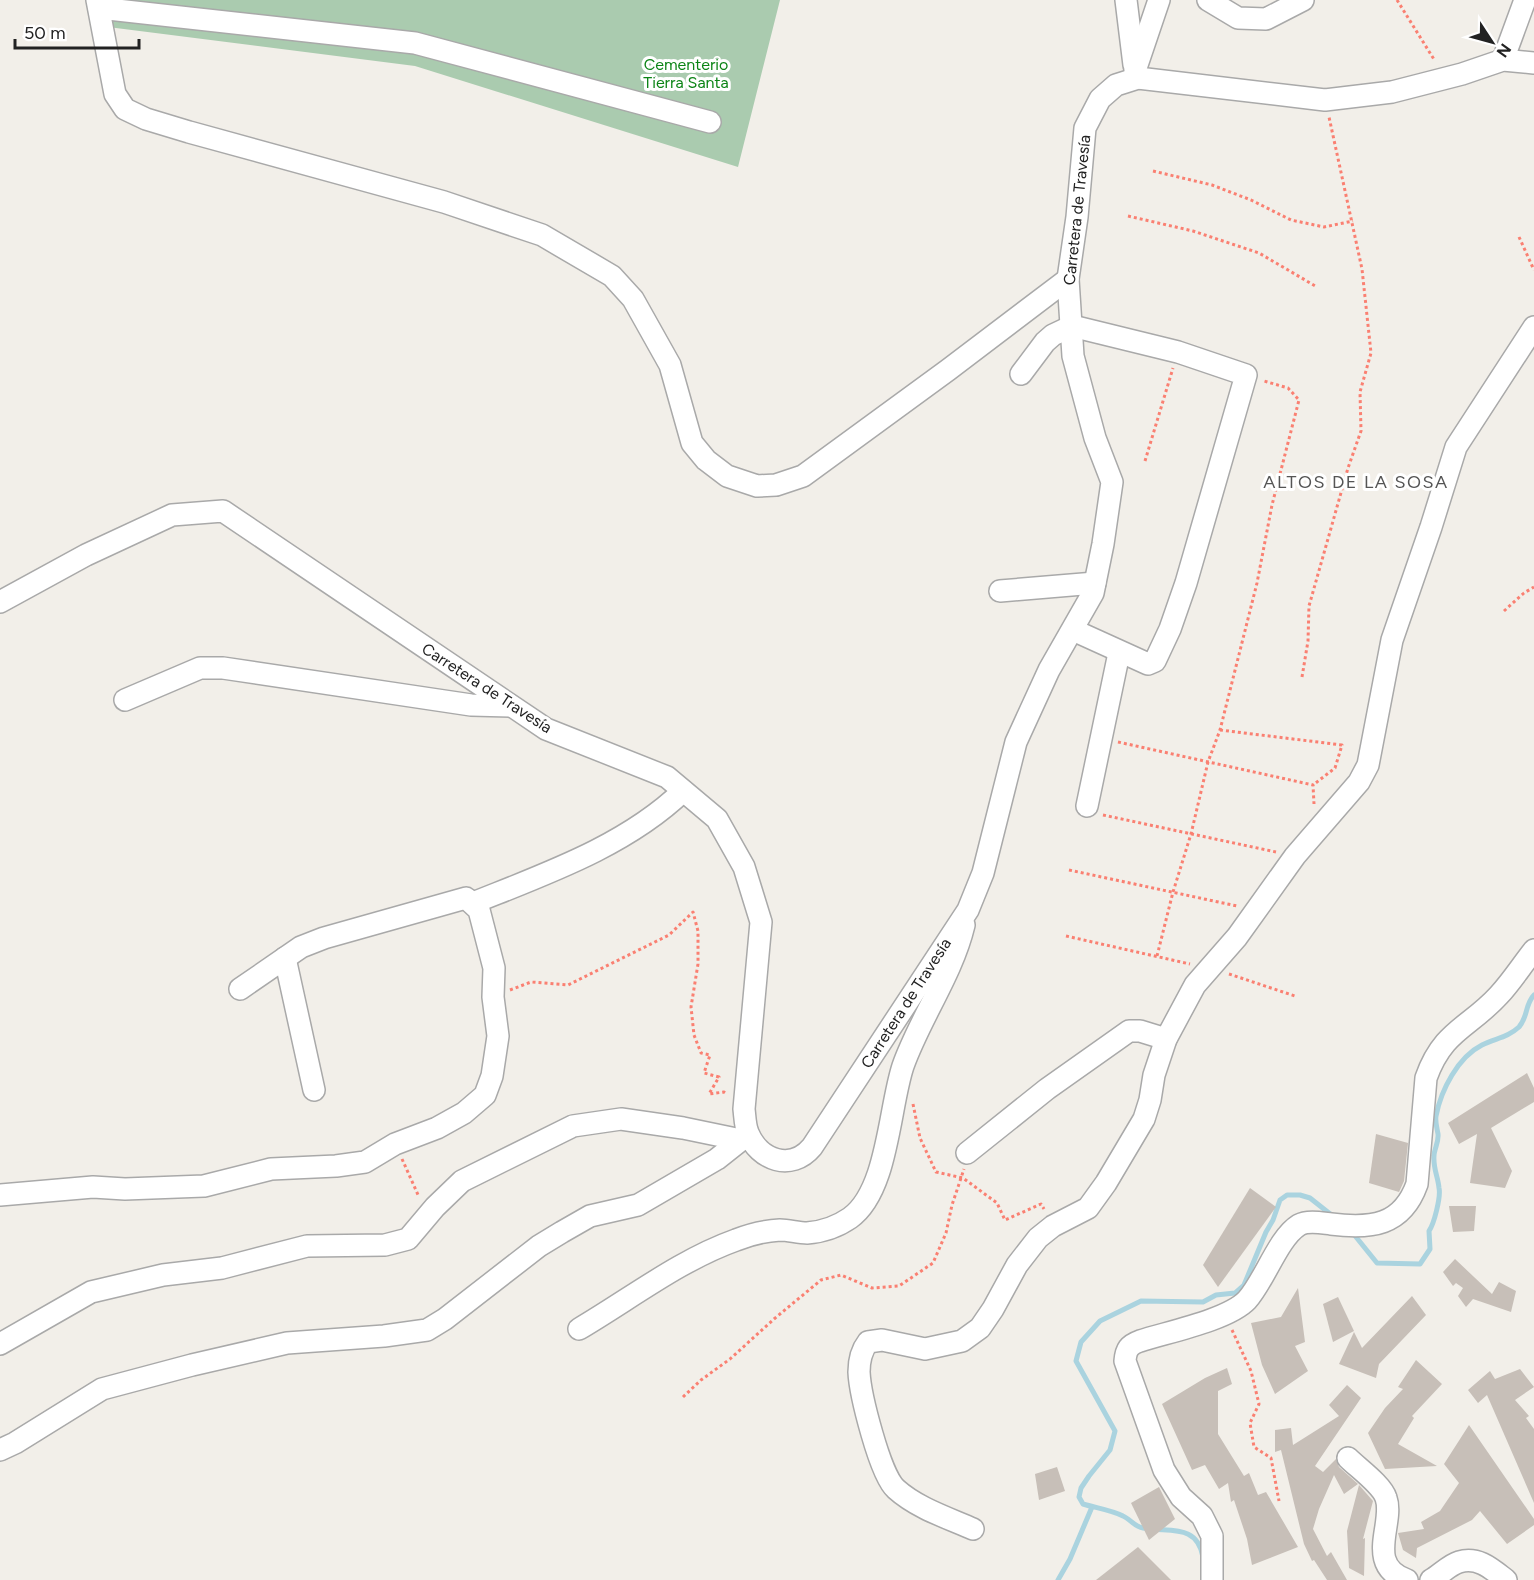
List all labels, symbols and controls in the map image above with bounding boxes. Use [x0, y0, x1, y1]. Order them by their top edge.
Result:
scale bar [15, 12, 140, 50]
north arrow [1462, 12, 1522, 72]
text: 50 m [24, 22, 66, 44]
text: N [1492, 40, 1515, 61]
park label: Cementerio Tierra Santa [643, 55, 729, 92]
street label: Carretera de Travesía [1060, 134, 1094, 286]
district label: ALTOS DE LA SOSA [1263, 471, 1449, 493]
street label: Carretera de Travesía [418, 639, 556, 737]
street label: Carretera de Travesía [857, 934, 955, 1072]

